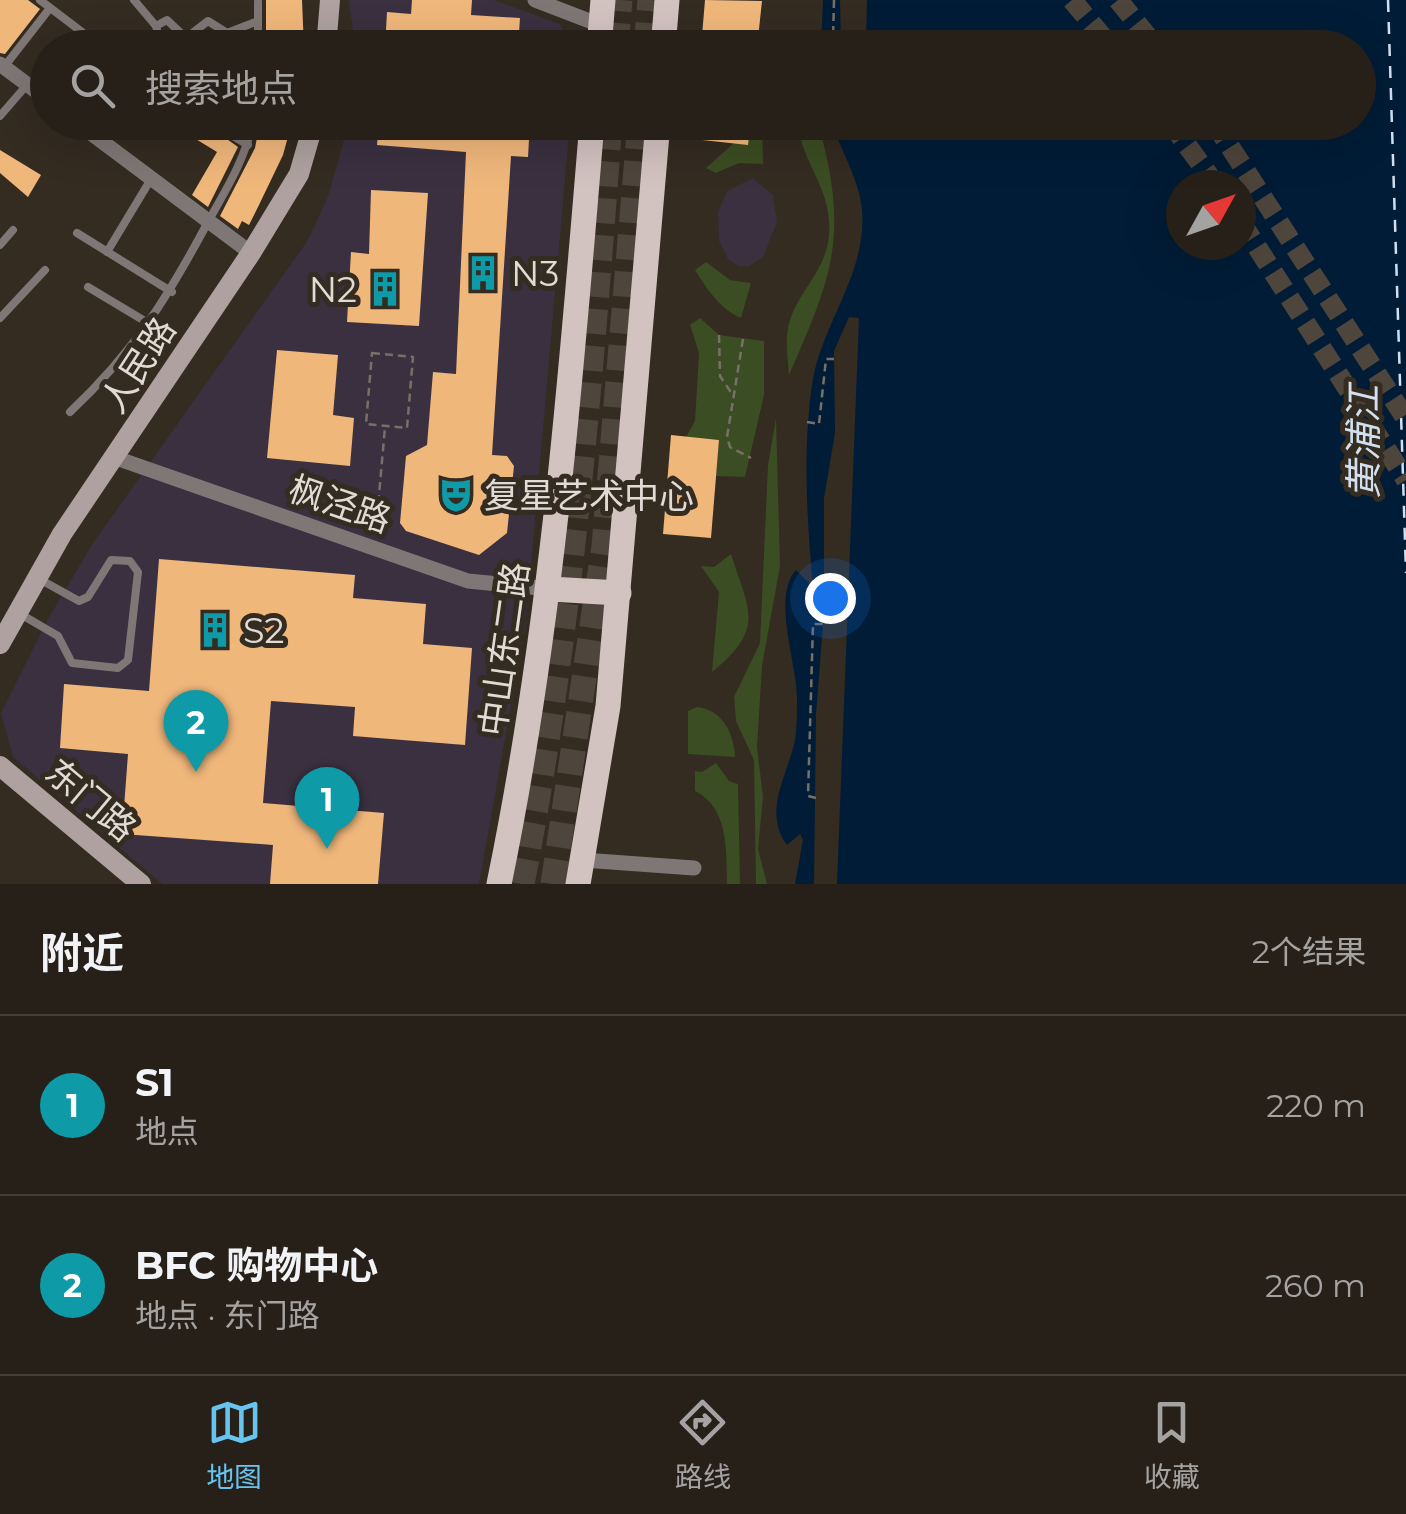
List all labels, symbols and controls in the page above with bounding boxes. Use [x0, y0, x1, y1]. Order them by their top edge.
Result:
search box [30, 30, 1376, 140]
icon: search [65, 58, 120, 113]
text: 搜索地点 [145, 65, 297, 112]
north arrow [1166, 170, 1256, 260]
place label: N3 [511, 252, 559, 295]
building icon: N3 [464, 254, 502, 292]
place label: N2 [309, 268, 357, 311]
building icon: N2 [366, 270, 404, 308]
street label: 人民路 [91, 309, 185, 421]
water label: 黄浦江 [1340, 381, 1387, 499]
street label: 枫泾路 [283, 467, 397, 541]
place label: 复星艺术中心 [484, 474, 694, 517]
theatre icon: 复星艺术中心 [437, 476, 475, 514]
street label: 中山东二路 [471, 559, 537, 739]
your location [805, 573, 856, 624]
place label: S2 [243, 609, 284, 652]
building icon: S2 [196, 611, 234, 649]
pin: 2 [164, 690, 228, 772]
street label: 东门路 [37, 750, 145, 850]
pin: 1 [294, 766, 360, 849]
text: 附近 [40, 927, 124, 979]
text: 2个结果 [1252, 932, 1366, 971]
text: S1 [135, 1059, 174, 1106]
text: 1 [66, 1086, 79, 1125]
text: 220 m [1266, 1086, 1366, 1125]
text: 地点 [135, 1112, 199, 1151]
text: BFC 购物中心 [135, 1242, 378, 1289]
text: 2 [63, 1266, 82, 1305]
text: 260 m [1265, 1266, 1366, 1305]
text: 地点 · 东门路 [135, 1296, 320, 1335]
tab: 地图 [206, 1395, 262, 1495]
tab: 路线 [675, 1395, 731, 1495]
tab: 收藏 [1144, 1395, 1200, 1495]

